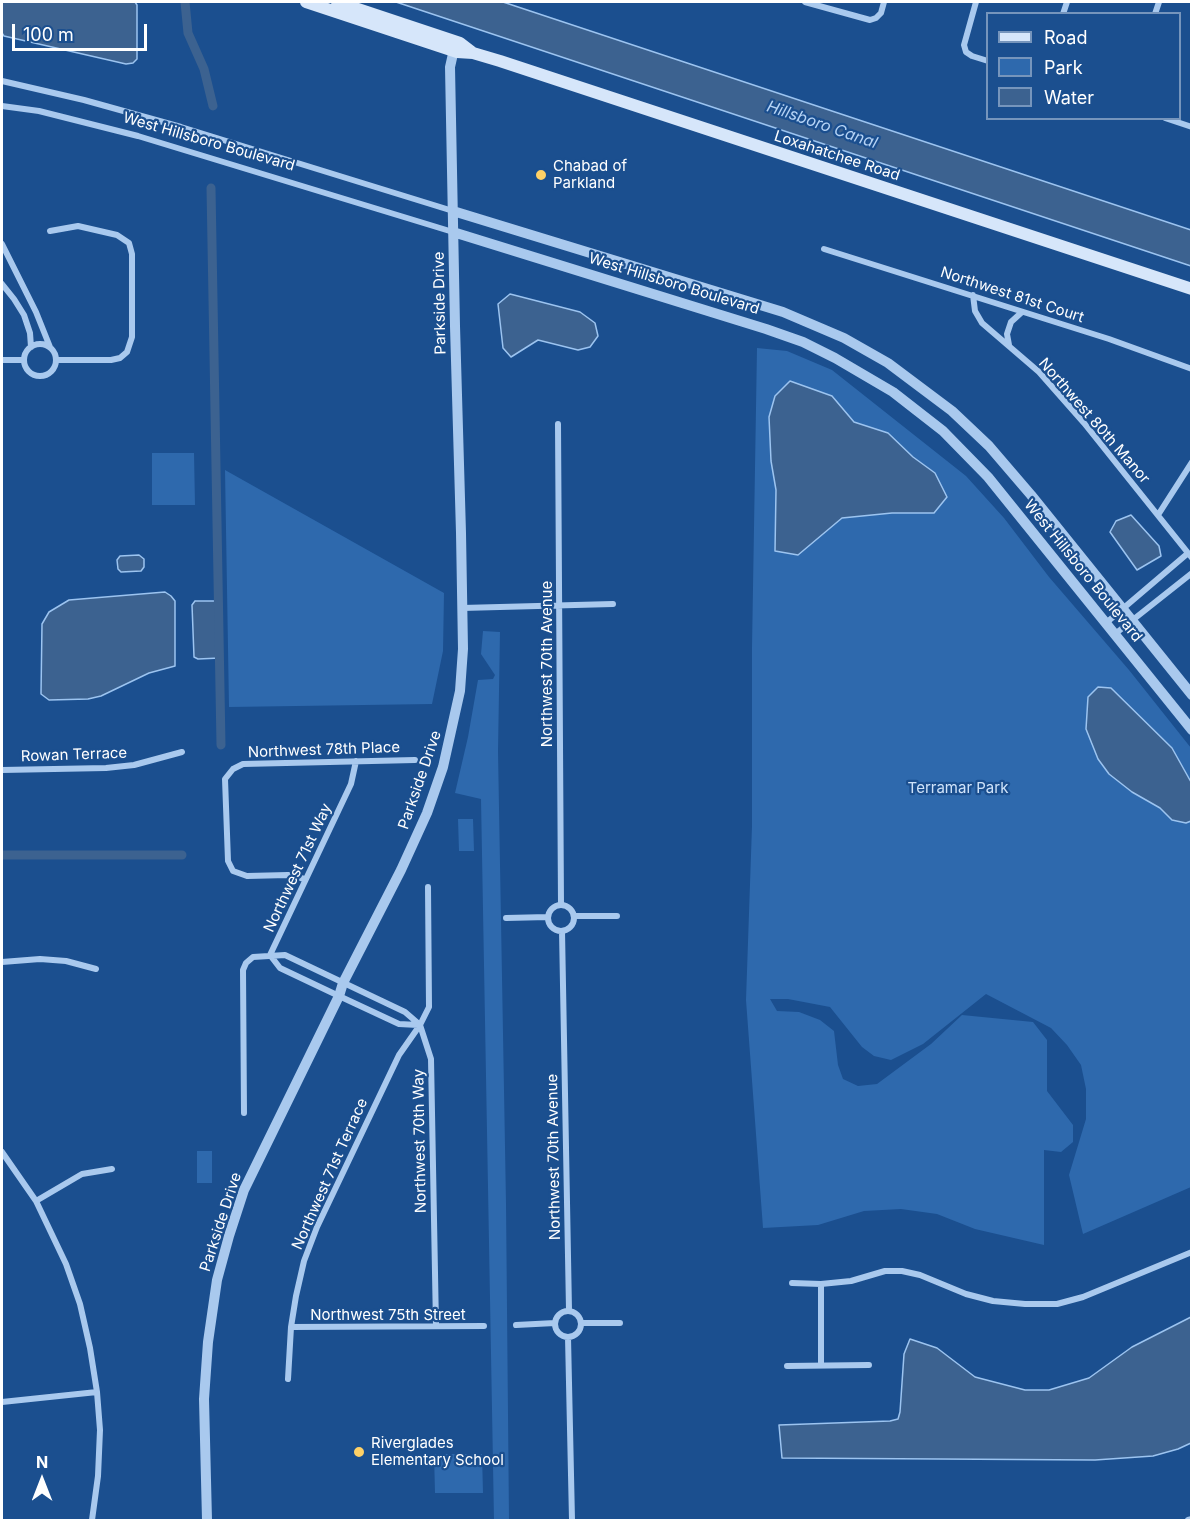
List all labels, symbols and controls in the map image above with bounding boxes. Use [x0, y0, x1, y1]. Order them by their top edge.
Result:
scale bar [15, 12, 150, 50]
legend [986, 12, 1181, 120]
text: 100 m [23, 24, 74, 45]
text: Road [1044, 27, 1087, 48]
text: Park [1044, 57, 1083, 78]
text: Water [1044, 87, 1094, 108]
water label: Hillsboro Canal [764, 97, 880, 153]
street label: West Hillsboro Boulevard [121, 109, 297, 175]
street label: Loxahatchee Road [772, 127, 902, 185]
place label: Chabad of Parkland [553, 157, 627, 192]
marker: Chabad of Parkland [534, 168, 548, 182]
street label: West Hillsboro Boulevard [586, 249, 762, 319]
street label: Parkside Drive [430, 251, 450, 355]
street label: Northwest 81st Court [938, 263, 1086, 327]
street label: Northwest 80th Manor [1035, 355, 1153, 487]
street label: West Hillsboro Boulevard [1020, 496, 1146, 646]
street label: Northwest 70th Avenue [538, 581, 556, 747]
street label: Parkside Drive [395, 728, 445, 832]
street label: Northwest 78th Place [248, 738, 400, 762]
street label: Rowan Terrace [20, 744, 128, 766]
park label: Terramar Park [908, 779, 1008, 797]
street label: Northwest 71st Way [260, 801, 336, 935]
street label: Northwest 70th Way [410, 1069, 430, 1213]
street label: Northwest 70th Avenue [544, 1074, 564, 1240]
street label: Northwest 71st Terrace [288, 1095, 372, 1253]
street label: Parkside Drive [197, 1170, 245, 1274]
street label: Northwest 75th Street [310, 1306, 466, 1324]
place label: Riverglades Elementary School [371, 1434, 504, 1469]
marker: Riverglades Elementary School [352, 1445, 366, 1459]
north arrow [12, 1450, 72, 1510]
text: N [36, 1452, 48, 1472]

